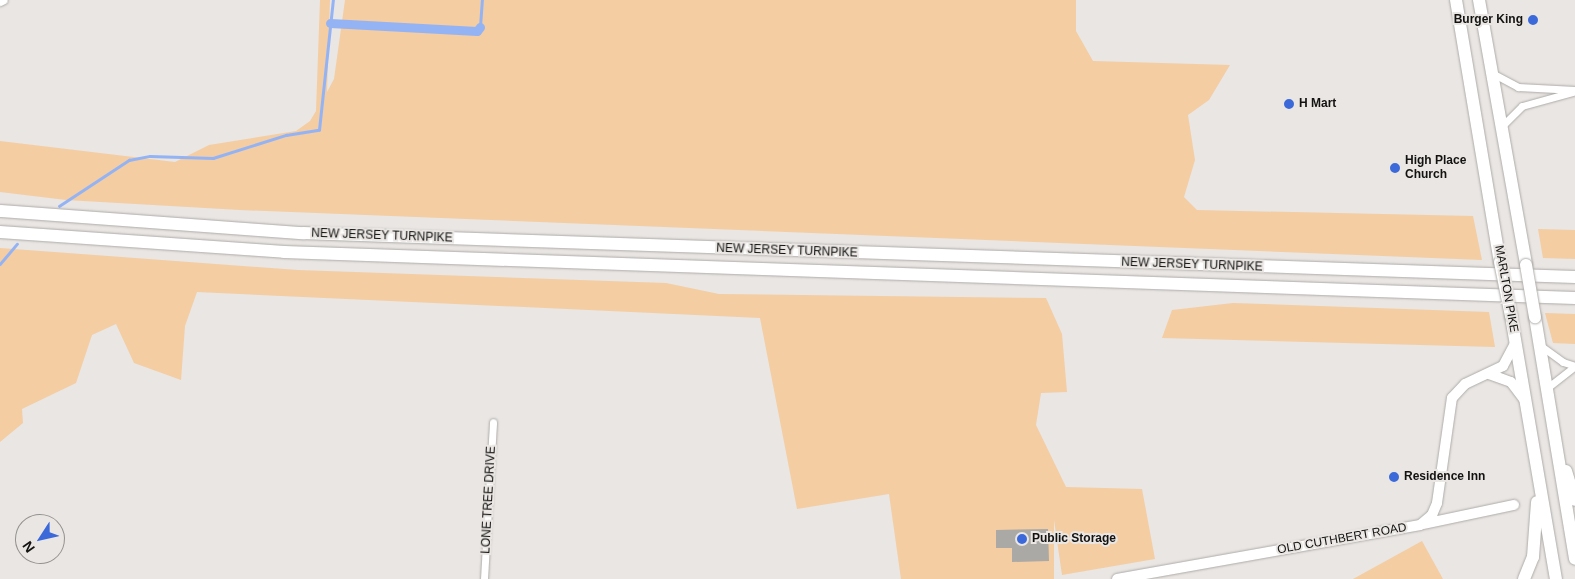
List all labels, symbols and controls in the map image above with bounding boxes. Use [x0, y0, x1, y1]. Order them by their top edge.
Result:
place label: Burger King [1454, 13, 1523, 27]
marker: Burger King [1527, 14, 1539, 26]
place label: H Mart [1299, 97, 1336, 111]
marker: H Mart [1283, 98, 1295, 110]
place label: High Place Church [1405, 154, 1466, 182]
marker: High Place Church [1389, 162, 1401, 174]
street label: NEW JERSEY TURNPIKE [311, 226, 453, 246]
street label: NEW JERSEY TURNPIKE [716, 241, 858, 261]
street label: MARLTON PIKE [1491, 244, 1521, 334]
street label: NEW JERSEY TURNPIKE [1121, 255, 1263, 275]
street label: LONE TREE DRIVE [479, 446, 499, 554]
place label: Residence Inn [1404, 470, 1485, 484]
marker: Residence Inn [1388, 471, 1400, 483]
north arrow [15, 514, 65, 564]
street label: OLD CUTHBERT ROAD [1276, 521, 1408, 557]
place label: Public Storage [1032, 532, 1116, 546]
marker: Public Storage [1016, 533, 1028, 545]
text: N [19, 538, 38, 556]

